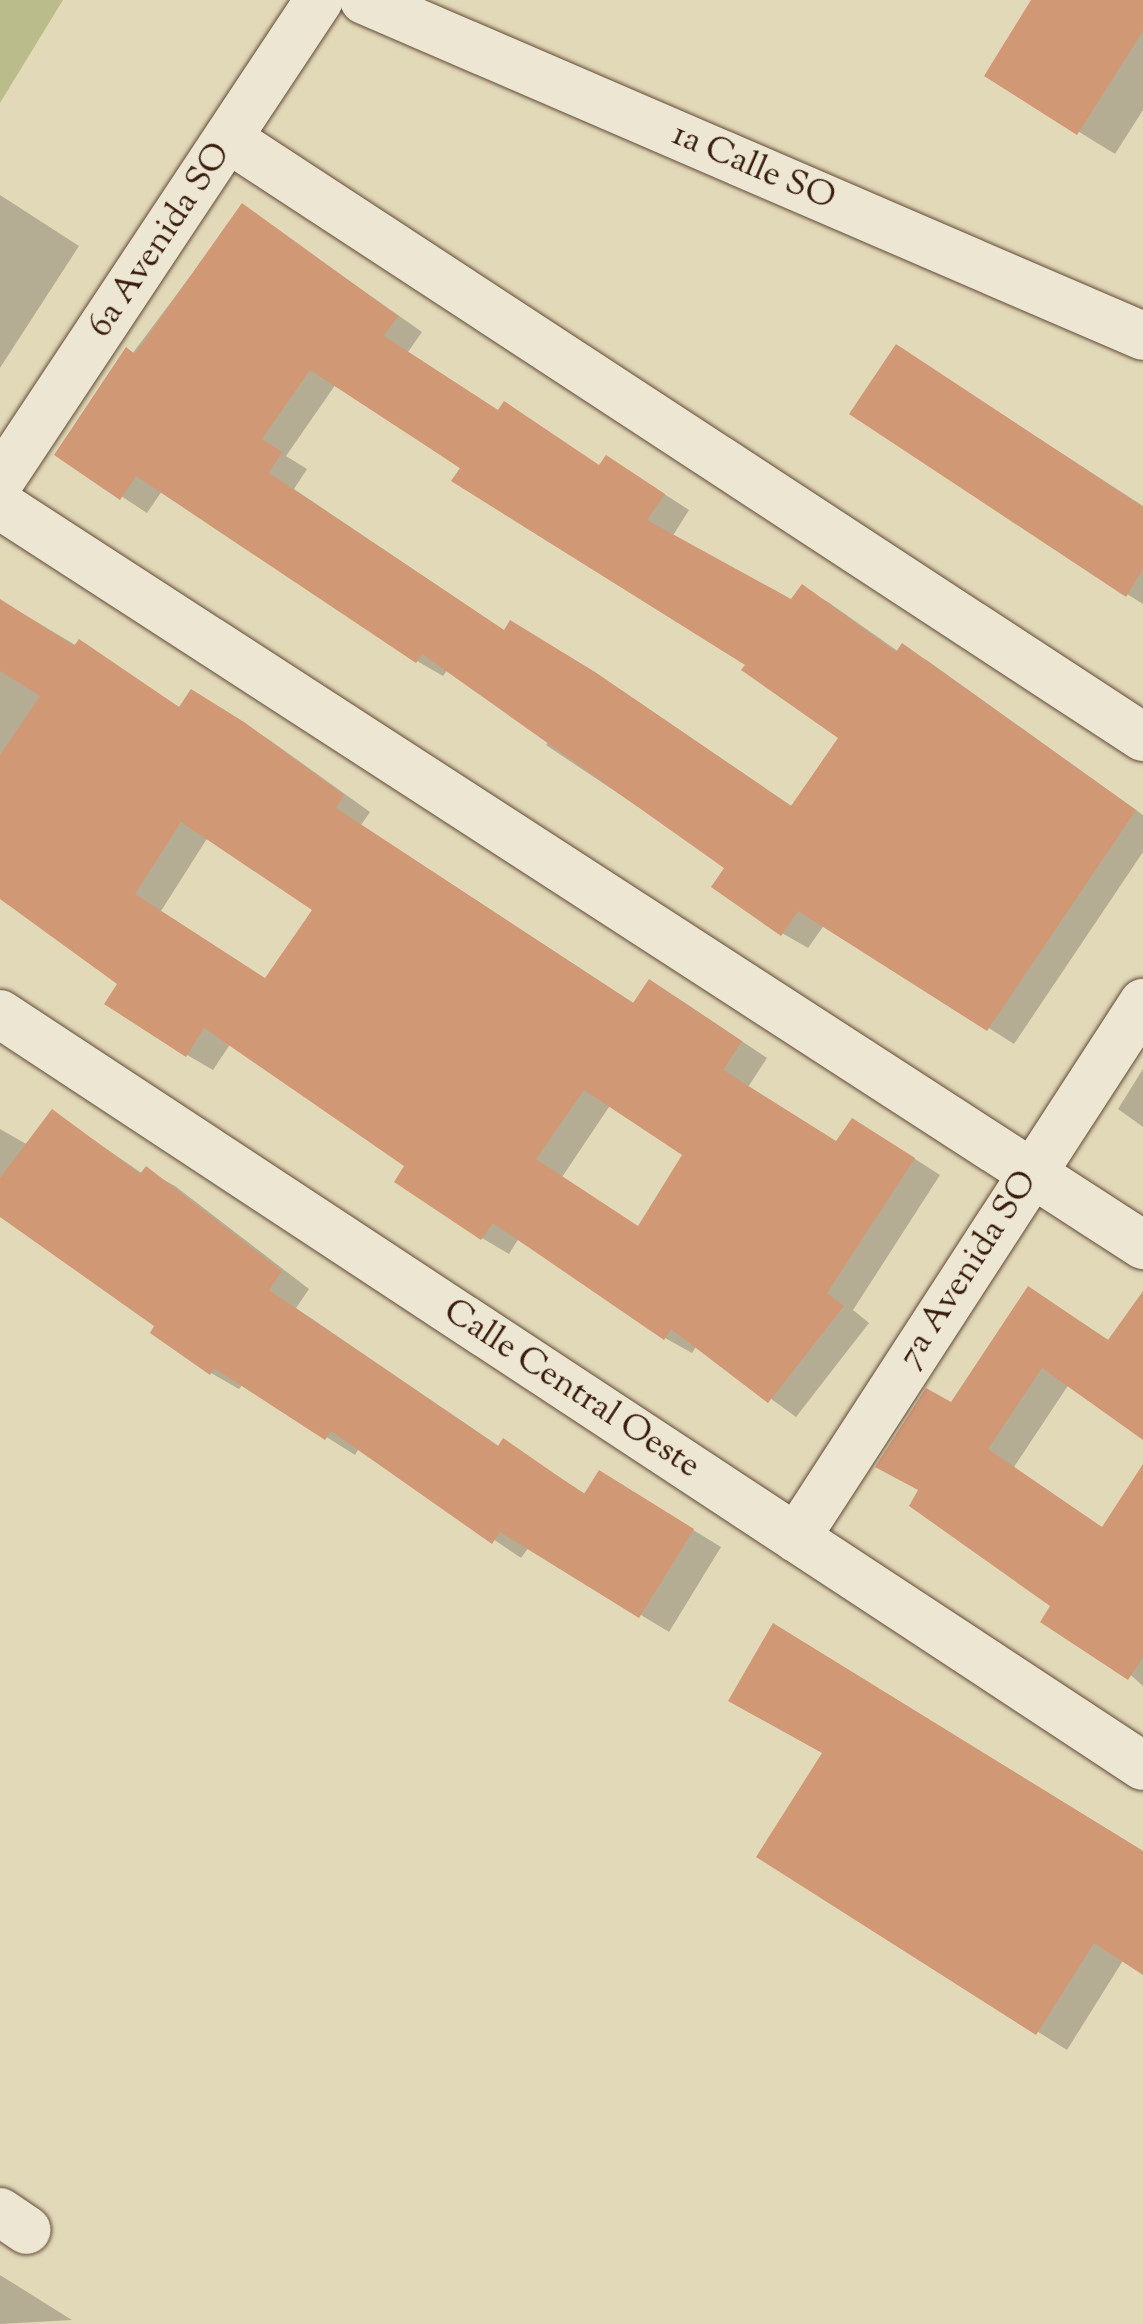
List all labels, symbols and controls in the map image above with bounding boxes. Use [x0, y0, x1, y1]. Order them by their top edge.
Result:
street label: 1a Calle SO [665, 115, 841, 221]
street label: 6a Avenida SO [81, 136, 241, 346]
street label: 7a Avenida SO [890, 1164, 1048, 1376]
street label: Calle Central Oeste [435, 1291, 707, 1489]

